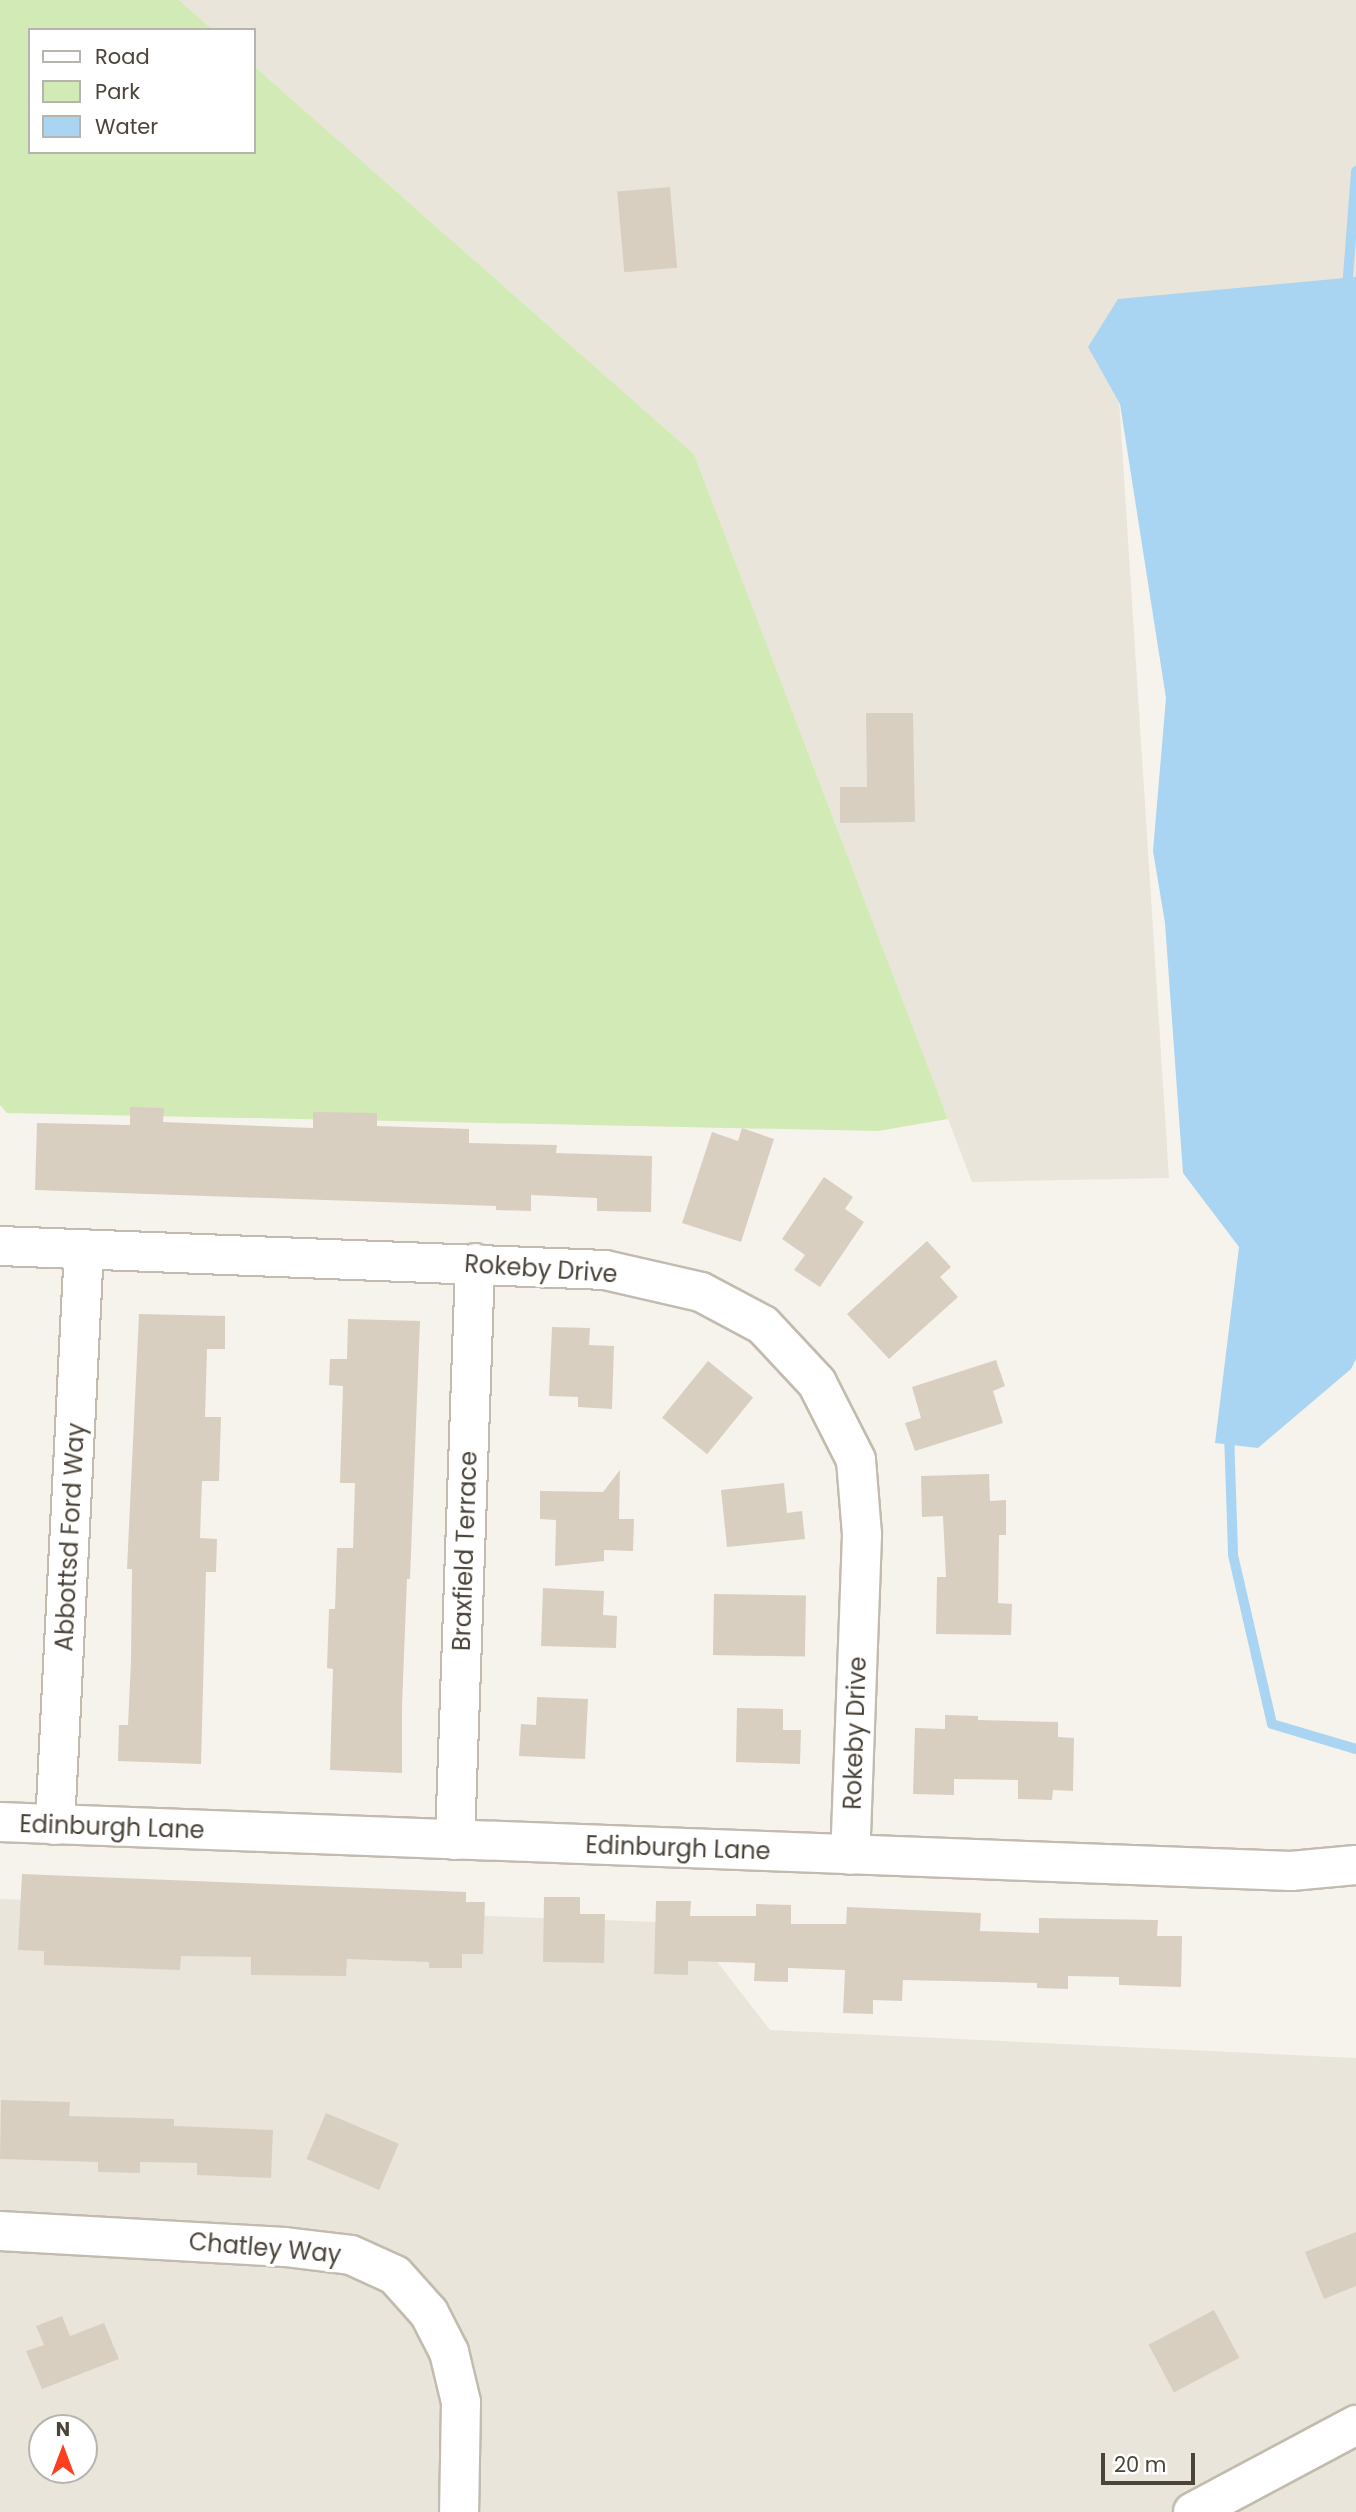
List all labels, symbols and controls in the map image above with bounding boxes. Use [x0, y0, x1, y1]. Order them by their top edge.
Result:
legend [28, 28, 256, 154]
text: Road [95, 42, 150, 71]
text: Park [95, 77, 140, 106]
text: Water [95, 112, 158, 141]
street label: Rokeby Drive [463, 1249, 619, 1289]
street label: Abbottsd Ford Way [50, 1422, 90, 1652]
street label: Braxfield Terrace [447, 1451, 483, 1651]
street label: Rokeby Drive [838, 1656, 872, 1810]
street label: Edinburgh Lane [19, 1809, 205, 1845]
street label: Edinburgh Lane [585, 1830, 771, 1866]
street label: Chatley Way [188, 2227, 342, 2269]
north arrow [28, 2414, 98, 2484]
text: N [56, 2416, 70, 2443]
scale bar [1104, 2438, 1198, 2482]
text: 20 m [1114, 2450, 1167, 2479]

